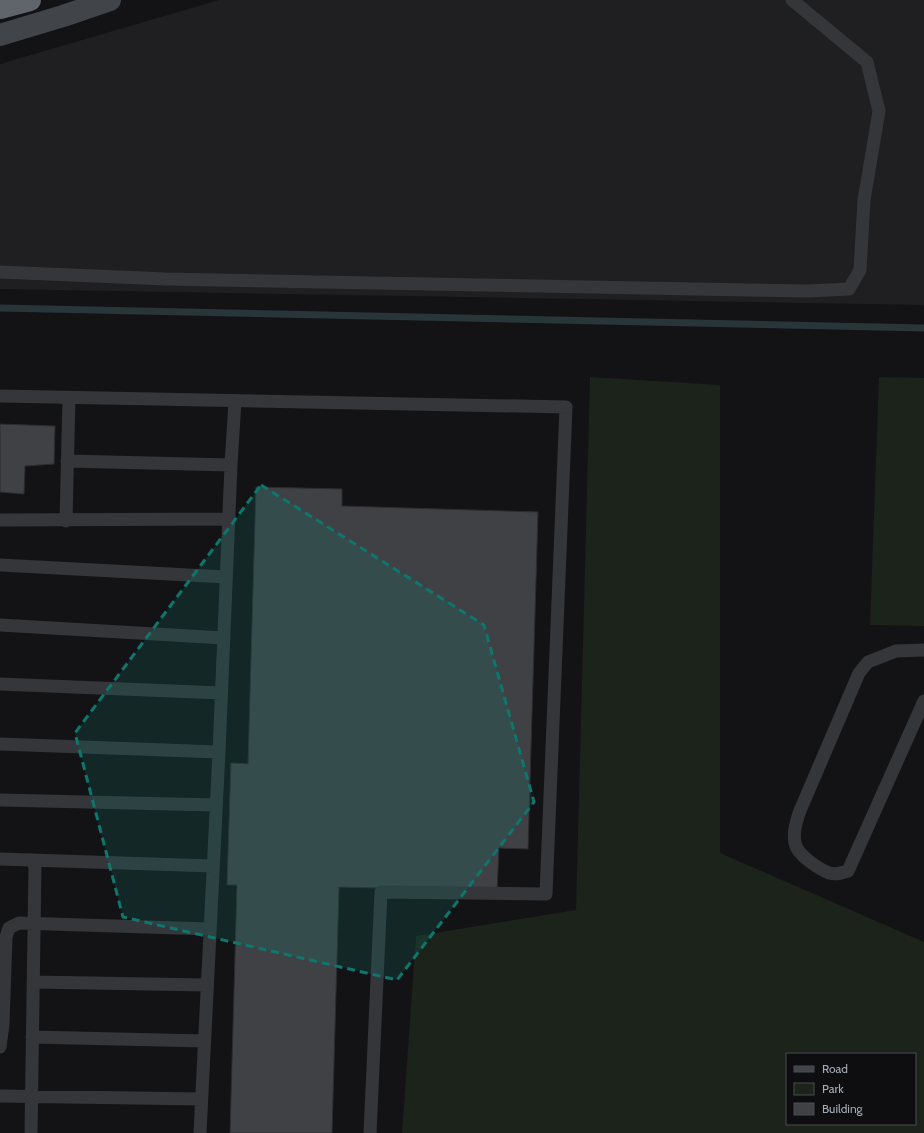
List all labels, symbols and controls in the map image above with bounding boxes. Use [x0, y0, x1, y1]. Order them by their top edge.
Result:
legend [786, 1053, 916, 1125]
text: Road [822, 1061, 848, 1076]
text: Park [822, 1081, 844, 1096]
text: Building [822, 1101, 864, 1116]

